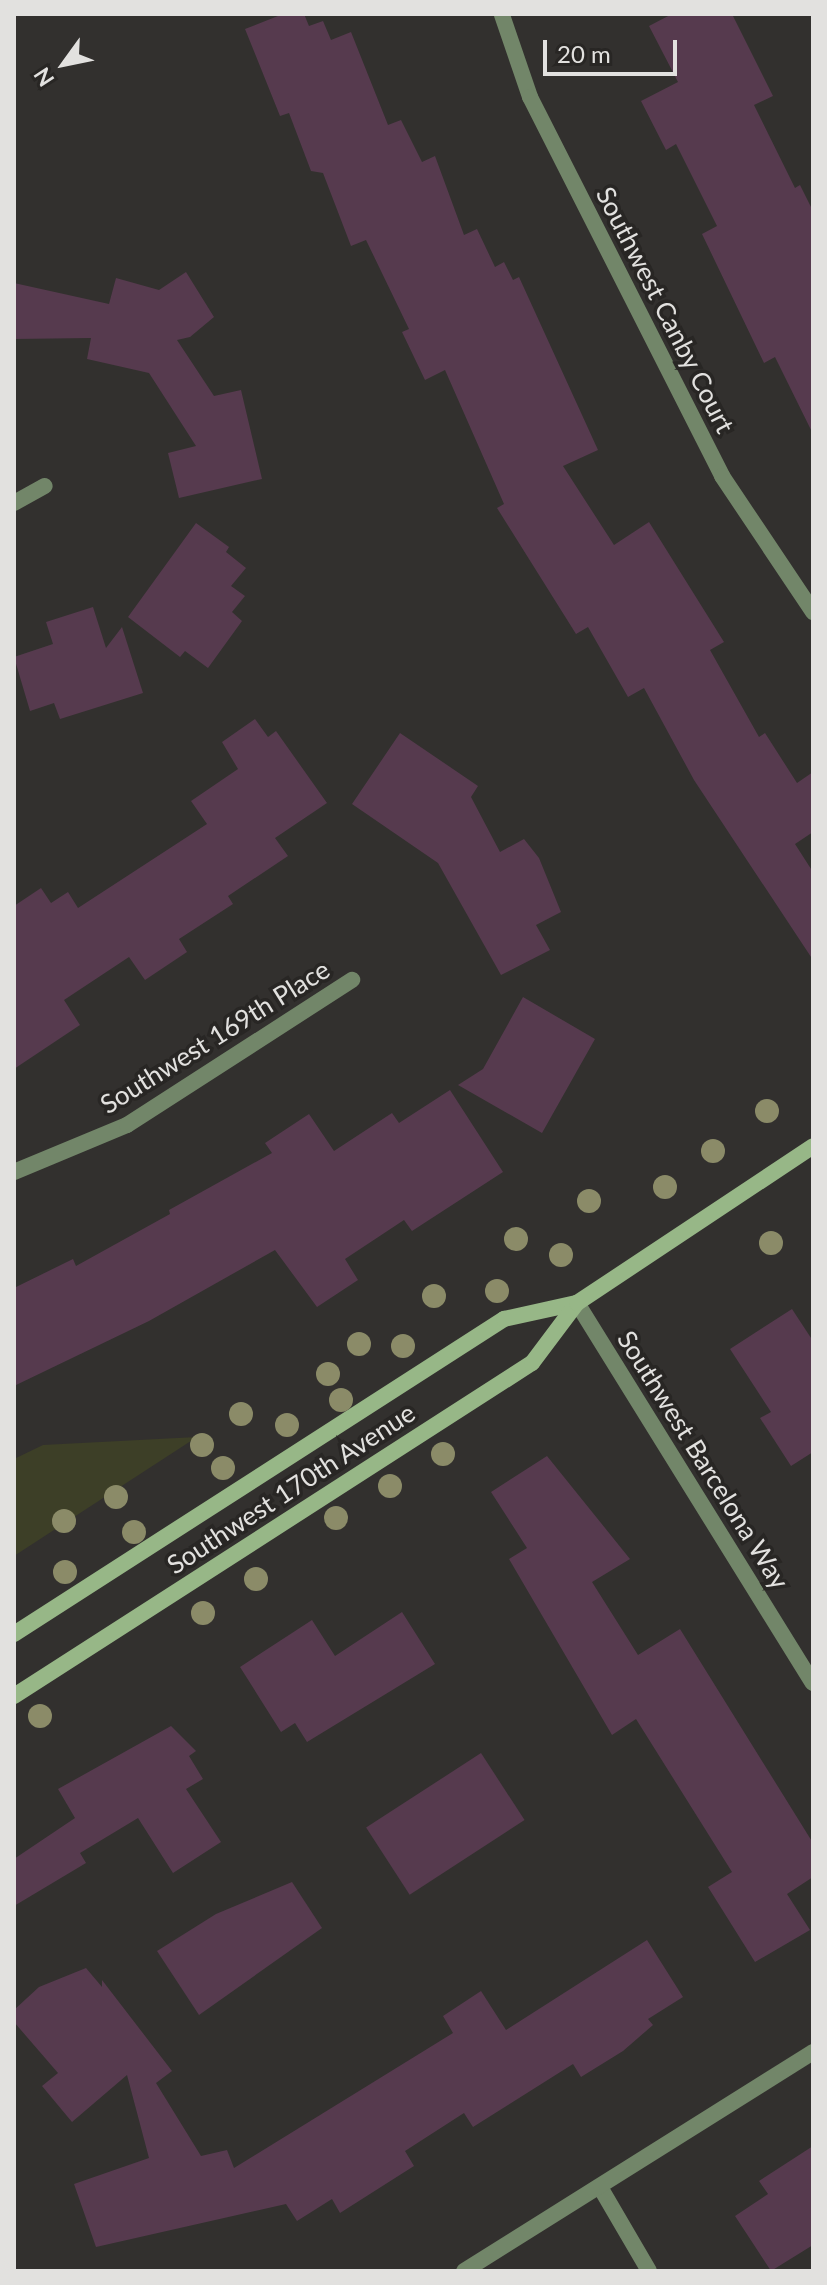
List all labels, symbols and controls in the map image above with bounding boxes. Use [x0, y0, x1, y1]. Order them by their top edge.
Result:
north arrow [24, 24, 104, 104]
scale bar [547, 24, 681, 74]
text: 20 m [557, 39, 611, 68]
text: N [28, 63, 59, 92]
street label: Southwest Canby Court [589, 182, 741, 438]
street label: Southwest 169th Place [95, 954, 335, 1120]
street label: Southwest Barcelona Way [611, 1325, 795, 1595]
street label: Southwest 170th Avenue [161, 1397, 421, 1581]

